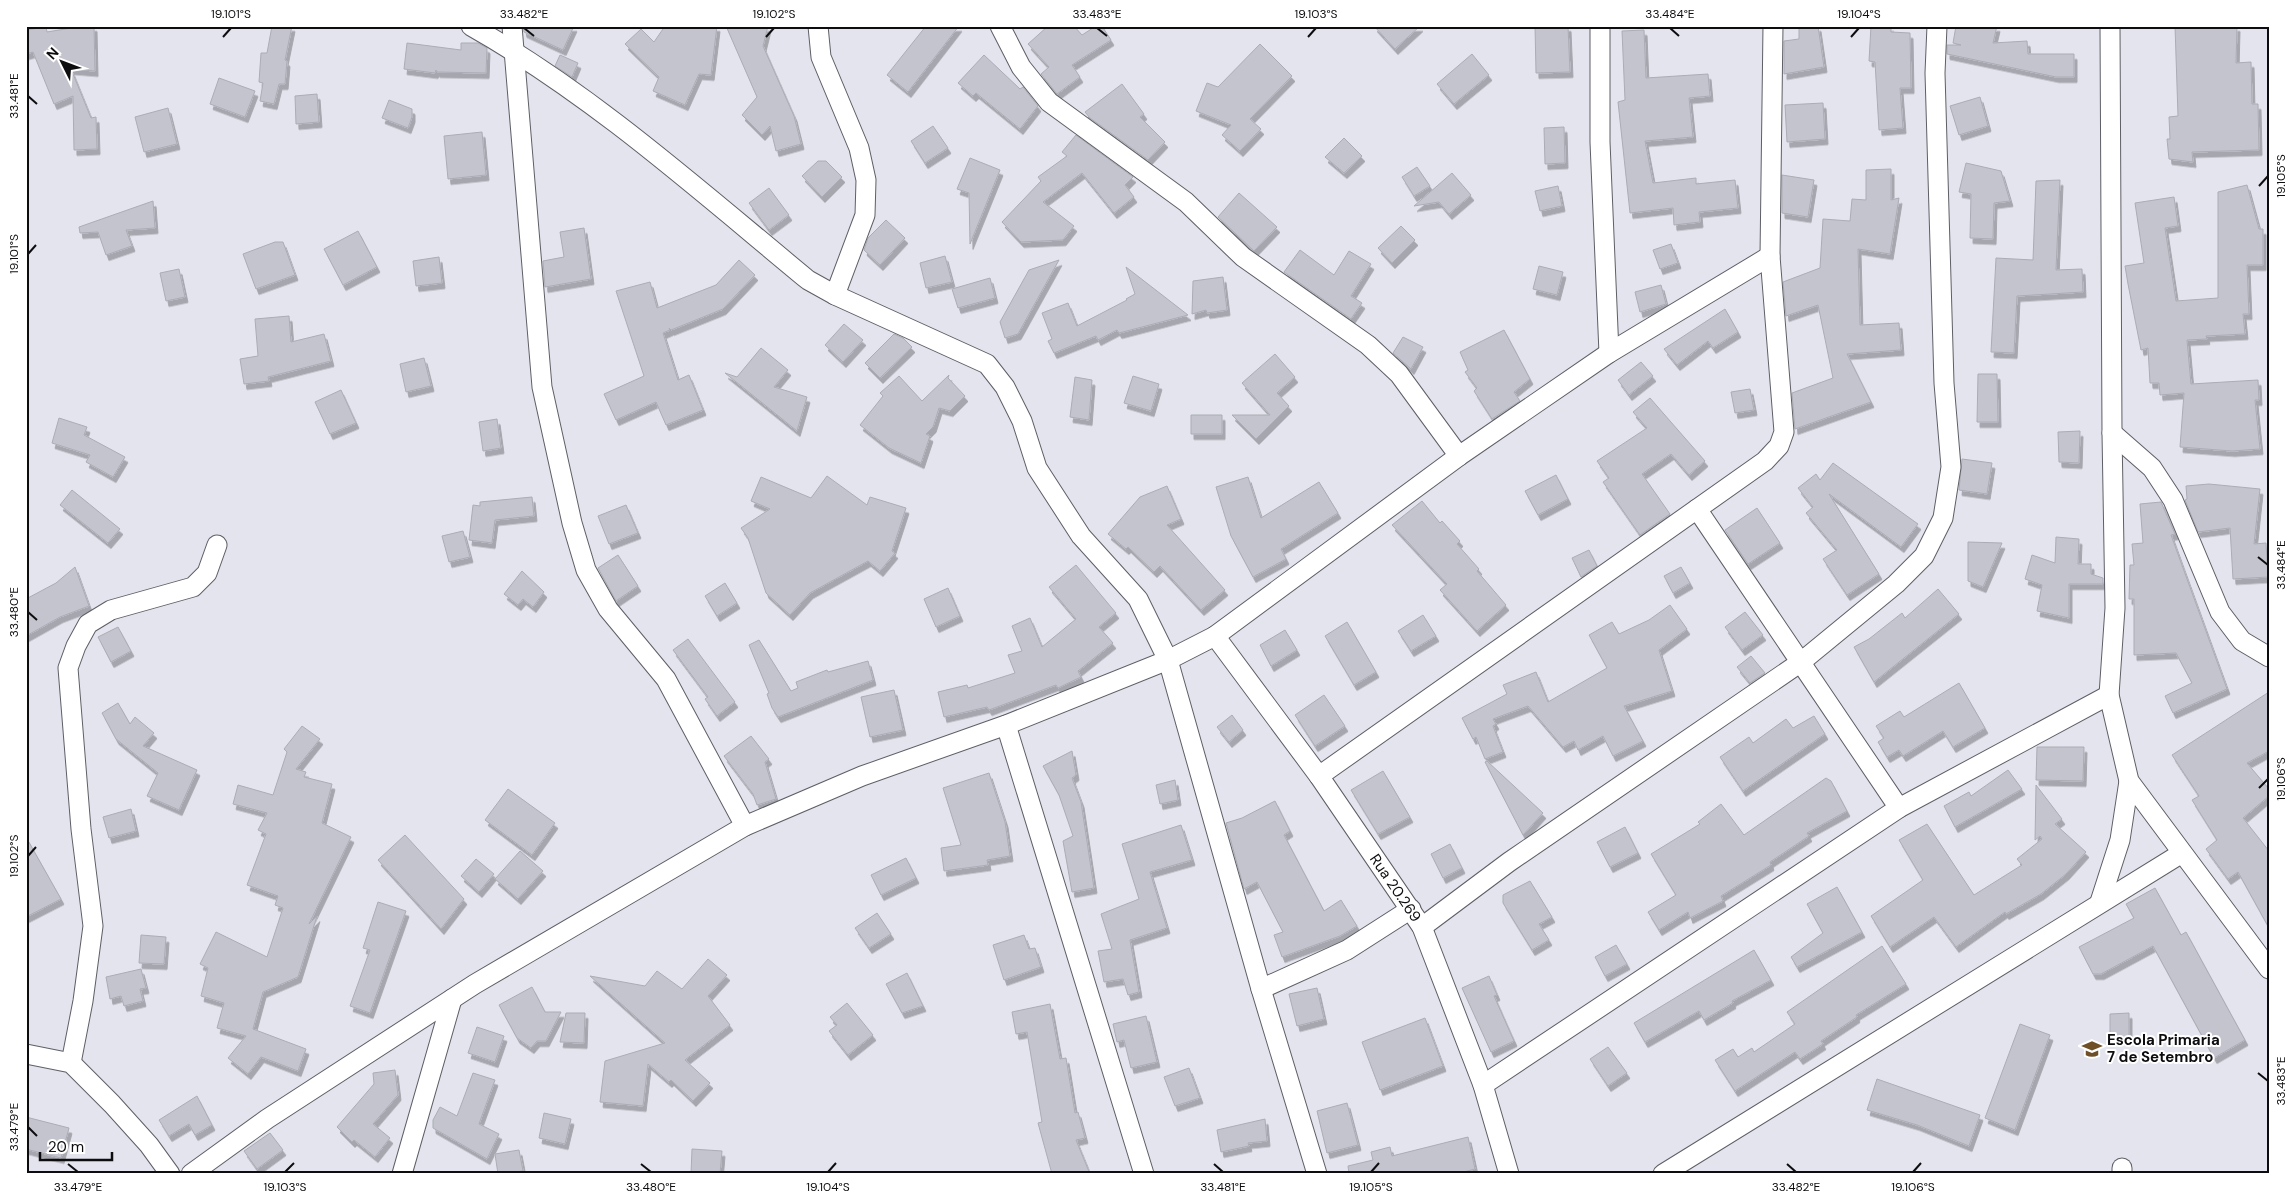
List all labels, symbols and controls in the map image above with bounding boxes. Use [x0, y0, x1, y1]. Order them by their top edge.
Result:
text: 19.101°S [211, 6, 251, 22]
text: 33.482°E [500, 6, 549, 22]
text: 19.102°S [753, 6, 795, 22]
text: 33.483°E [1072, 6, 1122, 22]
text: 19.103°S [1294, 6, 1338, 22]
text: 33.484°E [1645, 6, 1695, 22]
text: 19.104°S [1837, 6, 1881, 22]
north arrow [38, 38, 88, 88]
text: N [42, 43, 62, 63]
text: 33.481°E [6, 73, 22, 119]
text: 19.105°S [2273, 154, 2289, 198]
text: 19.101°S [6, 234, 22, 274]
text: 33.484°E [2273, 540, 2289, 590]
text: 33.480°E [6, 587, 22, 637]
text: 19.106°S [2273, 757, 2289, 801]
text: 19.102°S [6, 835, 22, 877]
street label: Rua 20.269 [1365, 850, 1426, 926]
place label: Escola Primaria 7 de Setembro [2107, 1030, 2220, 1067]
school or university icon: Escola Primaria 7 de Setembro [2081, 1038, 2103, 1060]
text: 33.483°E [2273, 1056, 2289, 1106]
text: 33.479°E [6, 1103, 22, 1151]
scale bar [40, 1130, 112, 1162]
text: 20 m [48, 1137, 84, 1157]
text: 33.479°E [54, 1179, 102, 1195]
text: 19.103°S [263, 1179, 307, 1195]
text: 33.480°E [626, 1179, 676, 1195]
text: 19.104°S [806, 1179, 850, 1195]
text: 33.481°E [1200, 1179, 1246, 1195]
text: 19.105°S [1349, 1179, 1393, 1195]
text: 33.482°E [1772, 1179, 1821, 1195]
text: 19.106°S [1891, 1179, 1935, 1195]

